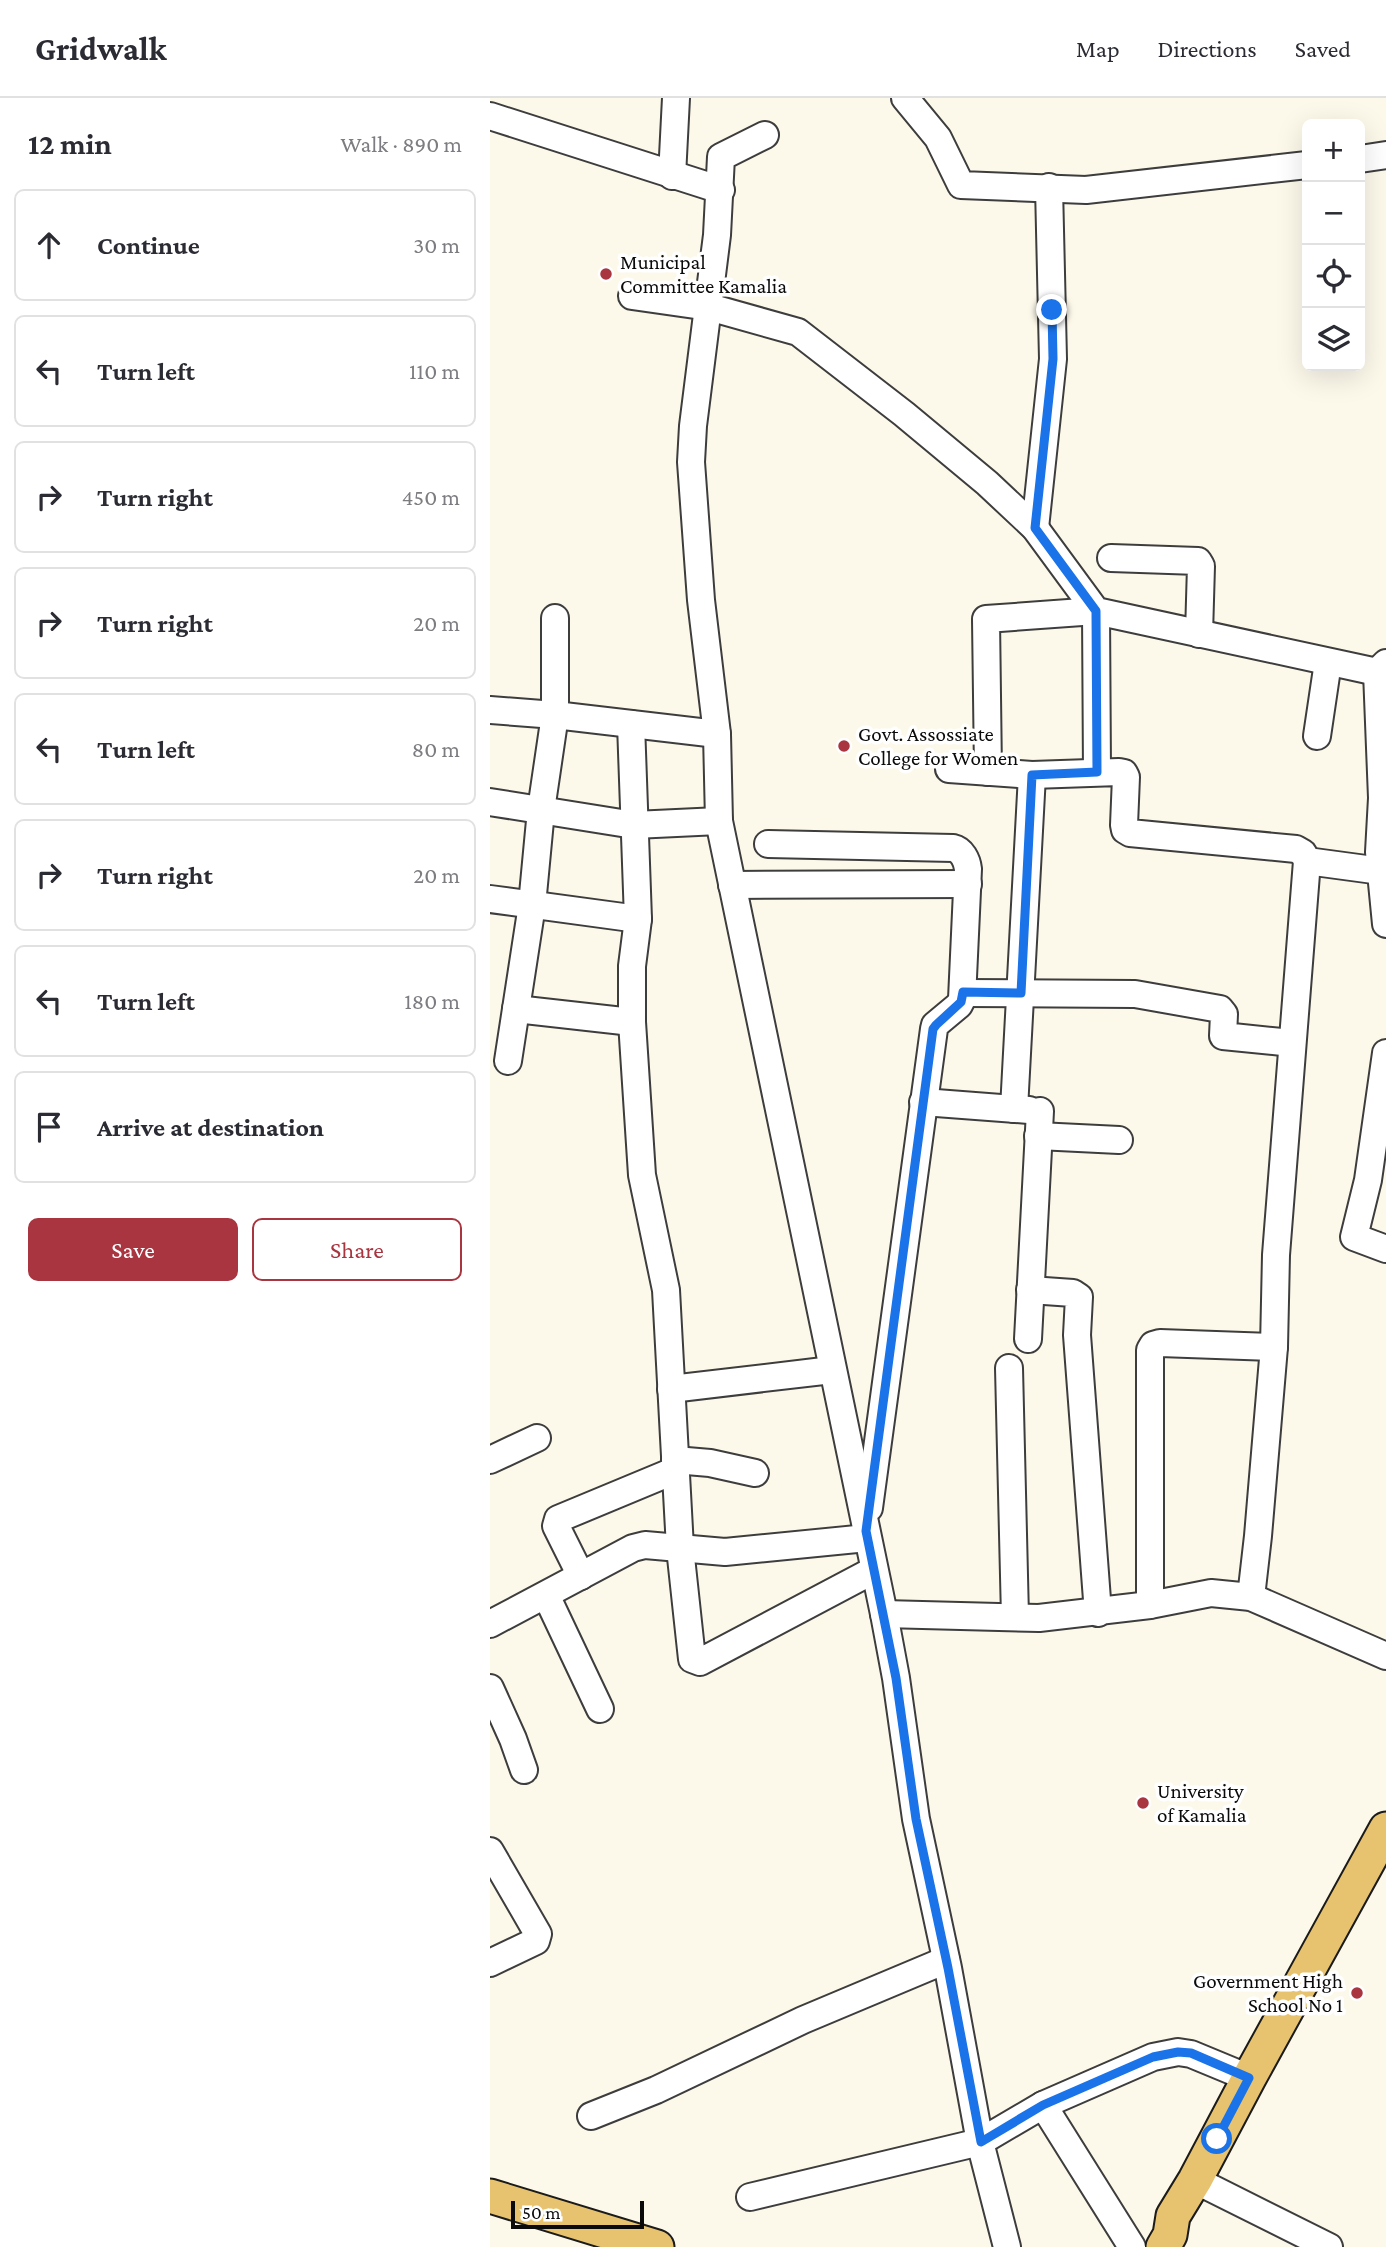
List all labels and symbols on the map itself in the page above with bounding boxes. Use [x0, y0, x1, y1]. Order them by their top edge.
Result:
place label: Municipal Committee Kamalia [620, 250, 787, 298]
marker: Municipal Committee Kamalia [598, 266, 614, 282]
route end [1036, 294, 1067, 325]
place label: Govt. Assossiate College for Women [858, 722, 1018, 770]
marker: Govt. Assossiate College for Women [836, 738, 852, 754]
place label: University of Kamalia [1157, 1779, 1247, 1827]
marker: University of Kamalia [1135, 1795, 1151, 1811]
place label: Government High School No 1 [1193, 1969, 1343, 2017]
marker: Government High School No 1 [1349, 1985, 1365, 2001]
route start [1201, 2123, 1232, 2154]
scale bar [511, 2198, 644, 2230]

